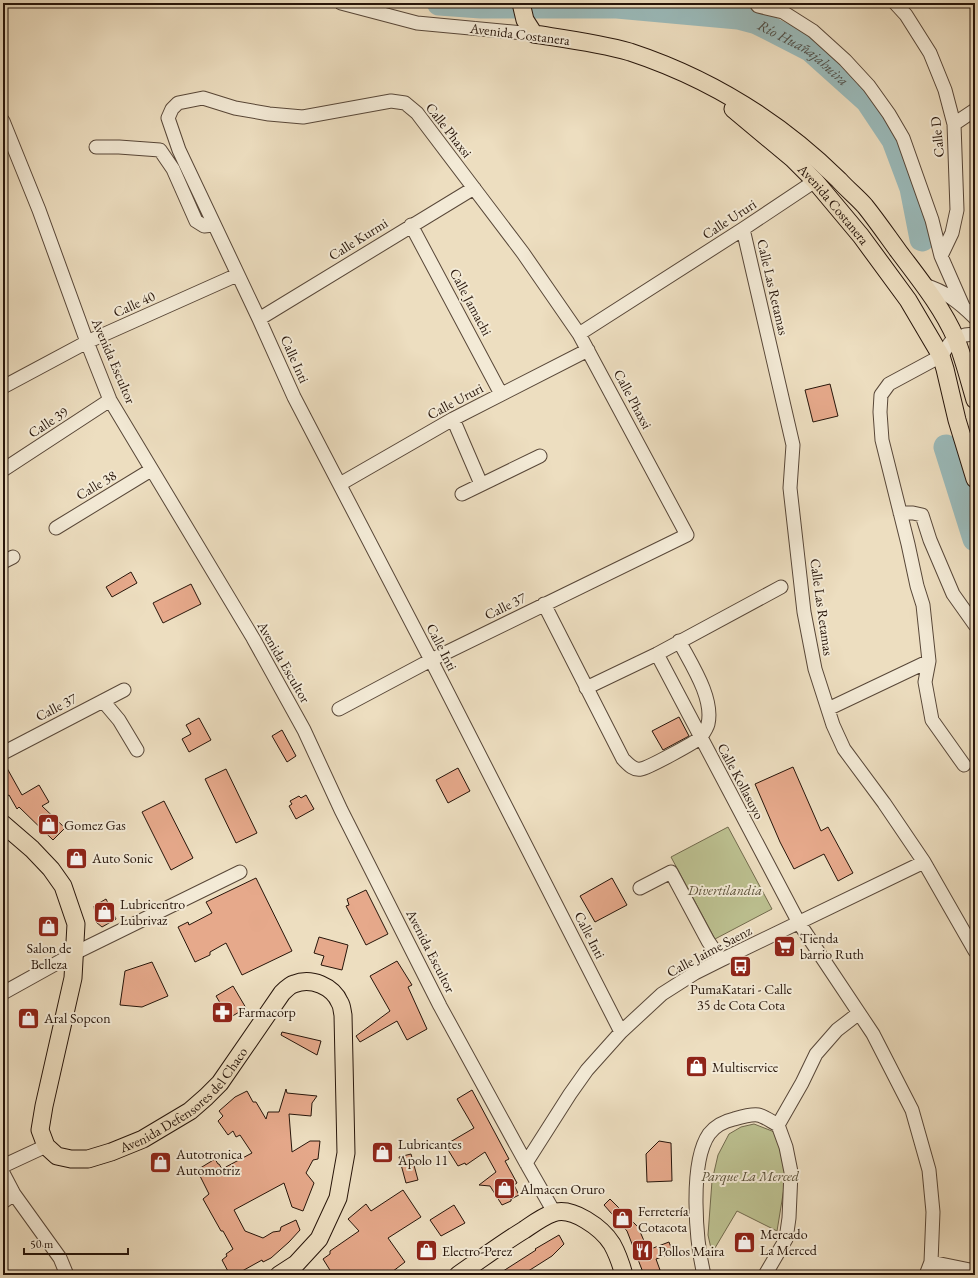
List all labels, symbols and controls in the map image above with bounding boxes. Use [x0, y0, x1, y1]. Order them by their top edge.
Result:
water label: Río Huañajahuira [755, 15, 853, 89]
street label: Avenida Costanera [468, 19, 571, 49]
street label: Calle Phaxsi [422, 99, 476, 162]
street label: Calle D [926, 115, 948, 158]
street label: Avenida Costanera [793, 159, 874, 249]
street label: Calle Ururi [699, 195, 760, 243]
street label: Calle Kurmi [325, 213, 391, 264]
street label: Calle Las Retamas [753, 237, 793, 337]
street label: Calle Jamachi [446, 265, 497, 339]
street label: Calle 40 [110, 287, 158, 321]
street label: Avenida Escultor [88, 315, 140, 407]
street label: Calle Inti [277, 332, 314, 386]
street label: Calle Phaxsi [610, 366, 656, 432]
street label: Calle Ururi [424, 378, 487, 423]
street label: Calle 39 [25, 402, 72, 442]
street label: Calle 38 [73, 466, 120, 504]
street label: Calle Las Retamas [806, 557, 838, 657]
street label: Calle 37 [481, 588, 529, 624]
street label: Avenida Escultor [253, 617, 315, 706]
street label: Calle Inti [423, 620, 462, 674]
street label: Calle 37 [32, 689, 80, 725]
street label: Calle Kollasuyo [713, 740, 769, 822]
shop icon: Gomez Gas [36, 812, 62, 838]
place label: Gomez Gas [64, 816, 126, 834]
shop icon: Auto Sonic [63, 845, 89, 871]
place label: Auto Sonic [91, 849, 153, 867]
park label: Divertilandia [687, 881, 762, 899]
place label: Lubricentro Lubrivaz [120, 895, 185, 929]
shop icon: Lubricentro Lubrivaz [91, 899, 117, 925]
street label: Avenida Escultor [402, 905, 460, 996]
street label: Calle Inti [571, 908, 610, 962]
shop icon: Salon de Belleza [36, 913, 62, 939]
street label: Calle Jaime Saenz [663, 921, 755, 981]
place label: Tienda barrio Ruth [800, 929, 864, 963]
supermarket icon: Tienda barrio Ruth [771, 933, 797, 959]
place label: Salon de Belleza [26, 939, 72, 973]
bus stop icon: PumaKatari - Calle 35 de Cota Cota [728, 954, 754, 980]
place label: PumaKatari - Calle 35 de Cota Cota [690, 980, 793, 1014]
pharmacy icon: Farmacorp [209, 999, 235, 1025]
place label: Farmacorp [238, 1003, 296, 1021]
shop icon: Aral Sopcon [16, 1005, 42, 1031]
place label: Aral Sopcon [43, 1009, 111, 1027]
street label: Avenida Defensores del Chaco [116, 1043, 251, 1157]
shop icon: Multiservice [683, 1054, 709, 1080]
place label: Multiservice [712, 1058, 779, 1076]
place label: Lubricantes Apolo 11 [397, 1135, 462, 1169]
shop icon: Lubricantes Apolo 11 [369, 1139, 395, 1165]
place label: Autotronica Automotriz [175, 1145, 243, 1179]
shop icon: Autotronica Automotriz [148, 1149, 174, 1175]
park label: Parque La Merced [701, 1167, 800, 1186]
shop icon: Almacen Oruro [492, 1176, 518, 1202]
place label: Almacen Oruro [519, 1180, 605, 1198]
place label: Ferretería Cotacota [638, 1202, 689, 1236]
shop icon: Ferretería Cotacota [610, 1206, 636, 1232]
place label: Mercado La Merced [760, 1225, 818, 1259]
shop icon: Mercado La Merced [731, 1229, 757, 1255]
scale bar [24, 1230, 128, 1256]
text: 50 m [30, 1236, 54, 1252]
shop icon: Electro-Perez [414, 1238, 440, 1264]
restaurant icon: Pollos Maira [630, 1238, 656, 1264]
place label: Electro-Perez [442, 1242, 513, 1260]
place label: Pollos Maira [658, 1242, 725, 1260]

